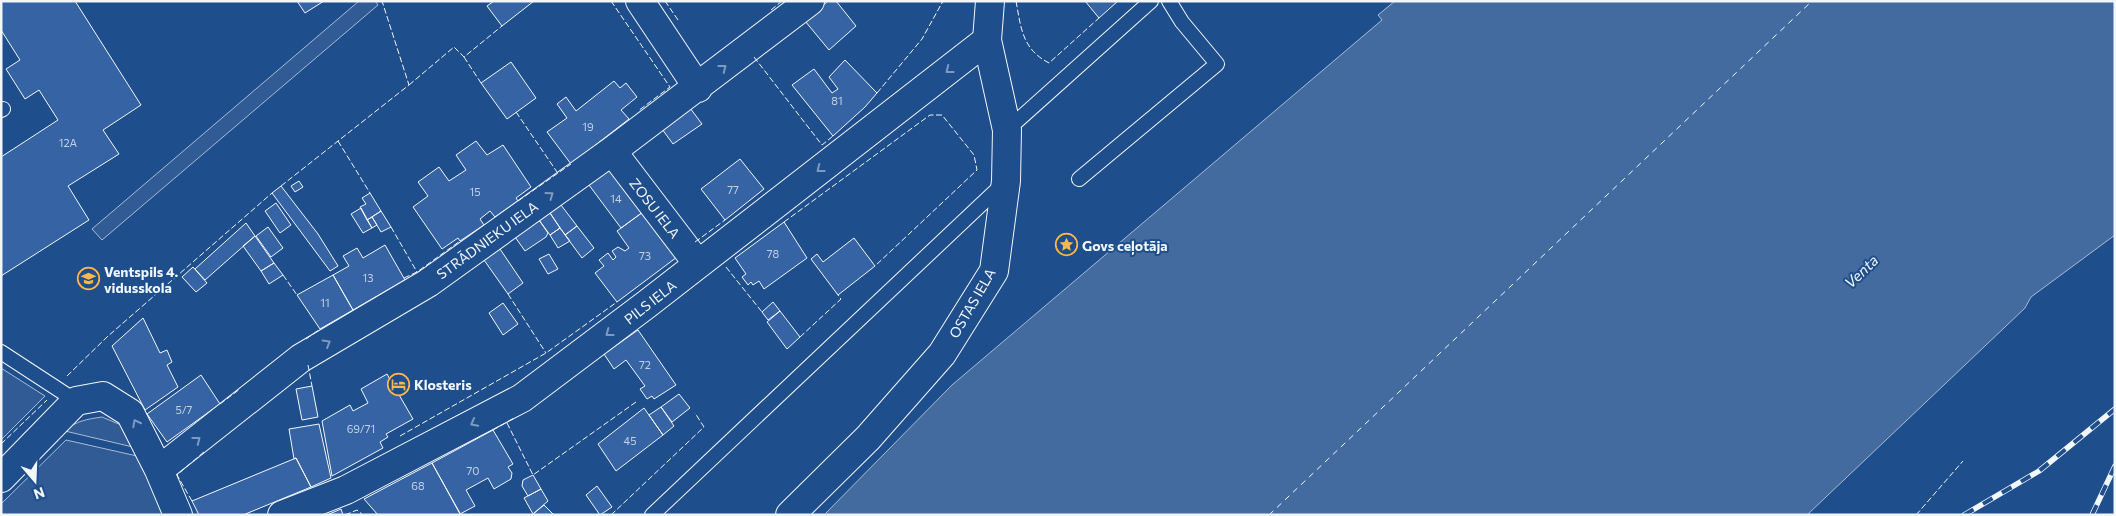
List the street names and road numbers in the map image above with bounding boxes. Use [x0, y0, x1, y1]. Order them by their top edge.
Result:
street label: ZOSU IELA [626, 175, 684, 242]
street label: STRĀDNIEKU IELA [433, 197, 541, 283]
street label: OSTAS IELA [945, 265, 999, 341]
street label: PILS IELA [621, 276, 680, 328]

